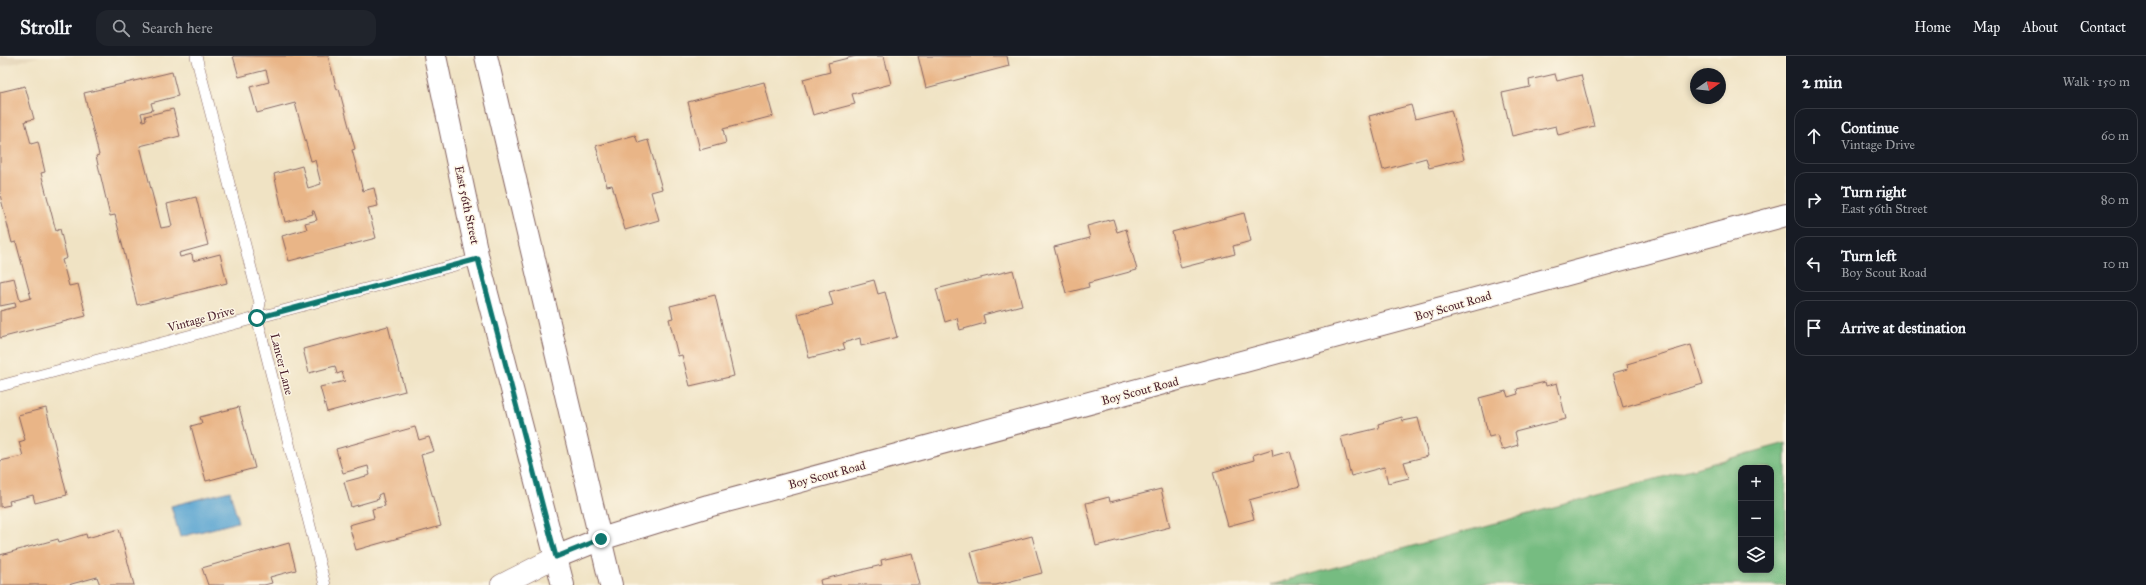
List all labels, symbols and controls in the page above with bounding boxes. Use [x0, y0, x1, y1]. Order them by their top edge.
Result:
search box [96, 10, 376, 46]
text: Strollr [20, 16, 72, 39]
icon: search [110, 17, 132, 39]
text: Search here [142, 19, 213, 37]
text: Home [1914, 19, 1951, 36]
text: Map [1973, 19, 2000, 36]
text: About [2022, 19, 2058, 36]
text: Contact [2080, 19, 2126, 36]
north arrow [1690, 68, 1726, 104]
text: 2 min [1802, 72, 1842, 93]
text: Walk · 150 m [2062, 74, 2130, 90]
text: Continue [1841, 119, 1899, 137]
icon: ahead [1803, 125, 1825, 147]
text: 60 m [2101, 128, 2129, 144]
text: Vintage Drive [1841, 137, 1915, 153]
street label: East 56th Street [452, 164, 482, 246]
text: Turn right [1841, 183, 1906, 201]
icon: right [1803, 189, 1825, 211]
text: 80 m [2101, 192, 2129, 208]
text: East 56th Street [1841, 201, 1928, 217]
text: Turn left [1841, 247, 1897, 265]
icon: left [1803, 253, 1825, 275]
text: 10 m [2103, 256, 2129, 272]
text: Boy Scout Road [1841, 265, 1927, 281]
street label: Boy Scout Road [1413, 288, 1493, 324]
street label: Vintage Drive [165, 303, 236, 336]
route start [248, 309, 266, 327]
icon: arrive [1803, 317, 1825, 339]
text: Arrive at destination [1841, 319, 1966, 337]
street label: Lancer Lane [268, 332, 296, 396]
street label: Boy Scout Road [1100, 374, 1180, 408]
street label: Boy Scout Road [787, 458, 867, 492]
map controls [1738, 465, 1774, 573]
button: + [1738, 465, 1774, 501]
button: − [1738, 501, 1774, 537]
route end [592, 530, 610, 548]
button: layers [1738, 537, 1774, 573]

